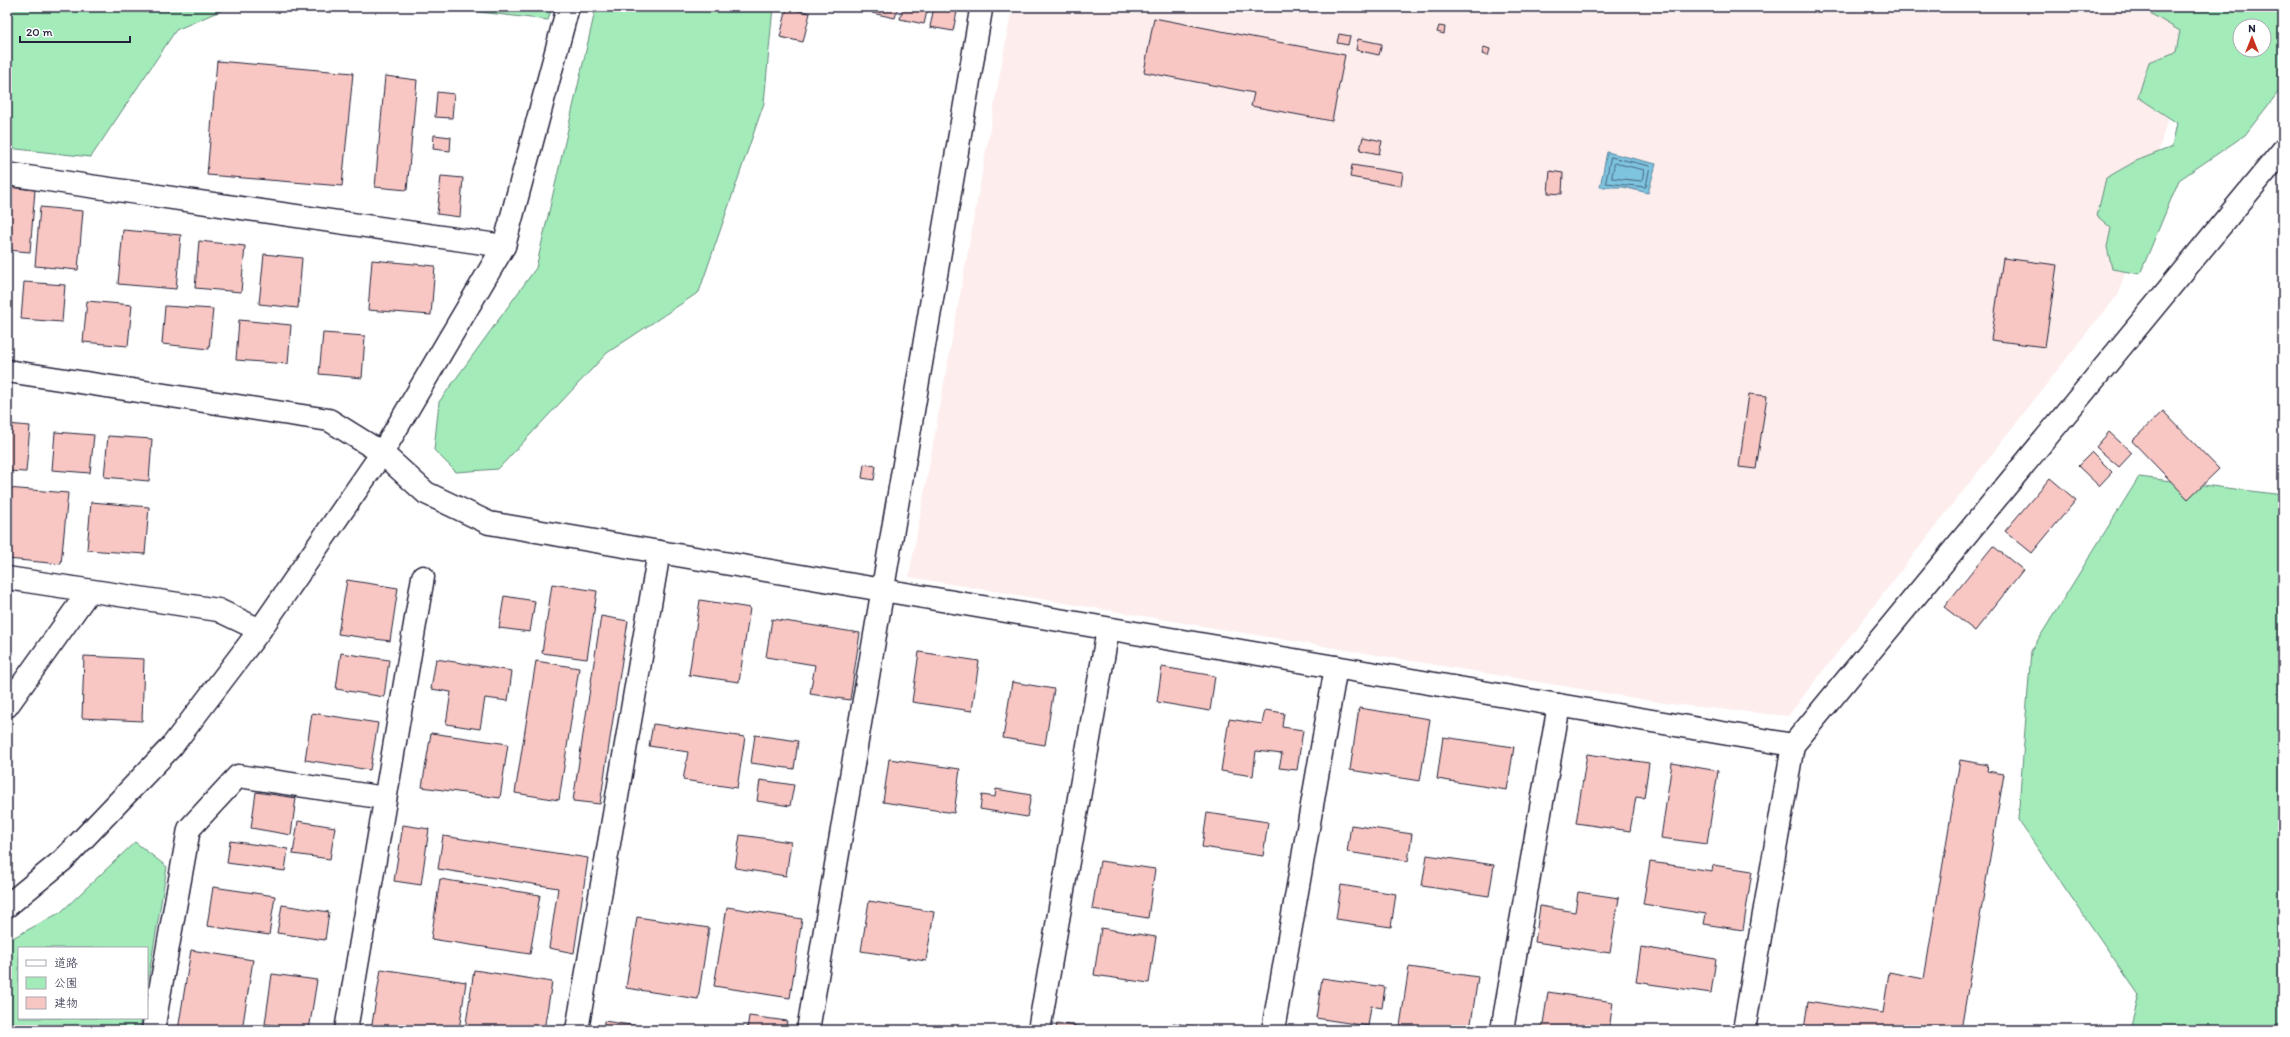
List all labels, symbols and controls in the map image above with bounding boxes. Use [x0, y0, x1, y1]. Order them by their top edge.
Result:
scale bar [20, 18, 130, 44]
north arrow [2232, 18, 2272, 58]
text: N [2248, 22, 2256, 35]
text: 20 m [26, 25, 53, 39]
legend [18, 947, 148, 1019]
text: 道路 [54, 956, 78, 970]
text: 公園 [54, 976, 78, 990]
text: 建物 [54, 996, 78, 1010]

